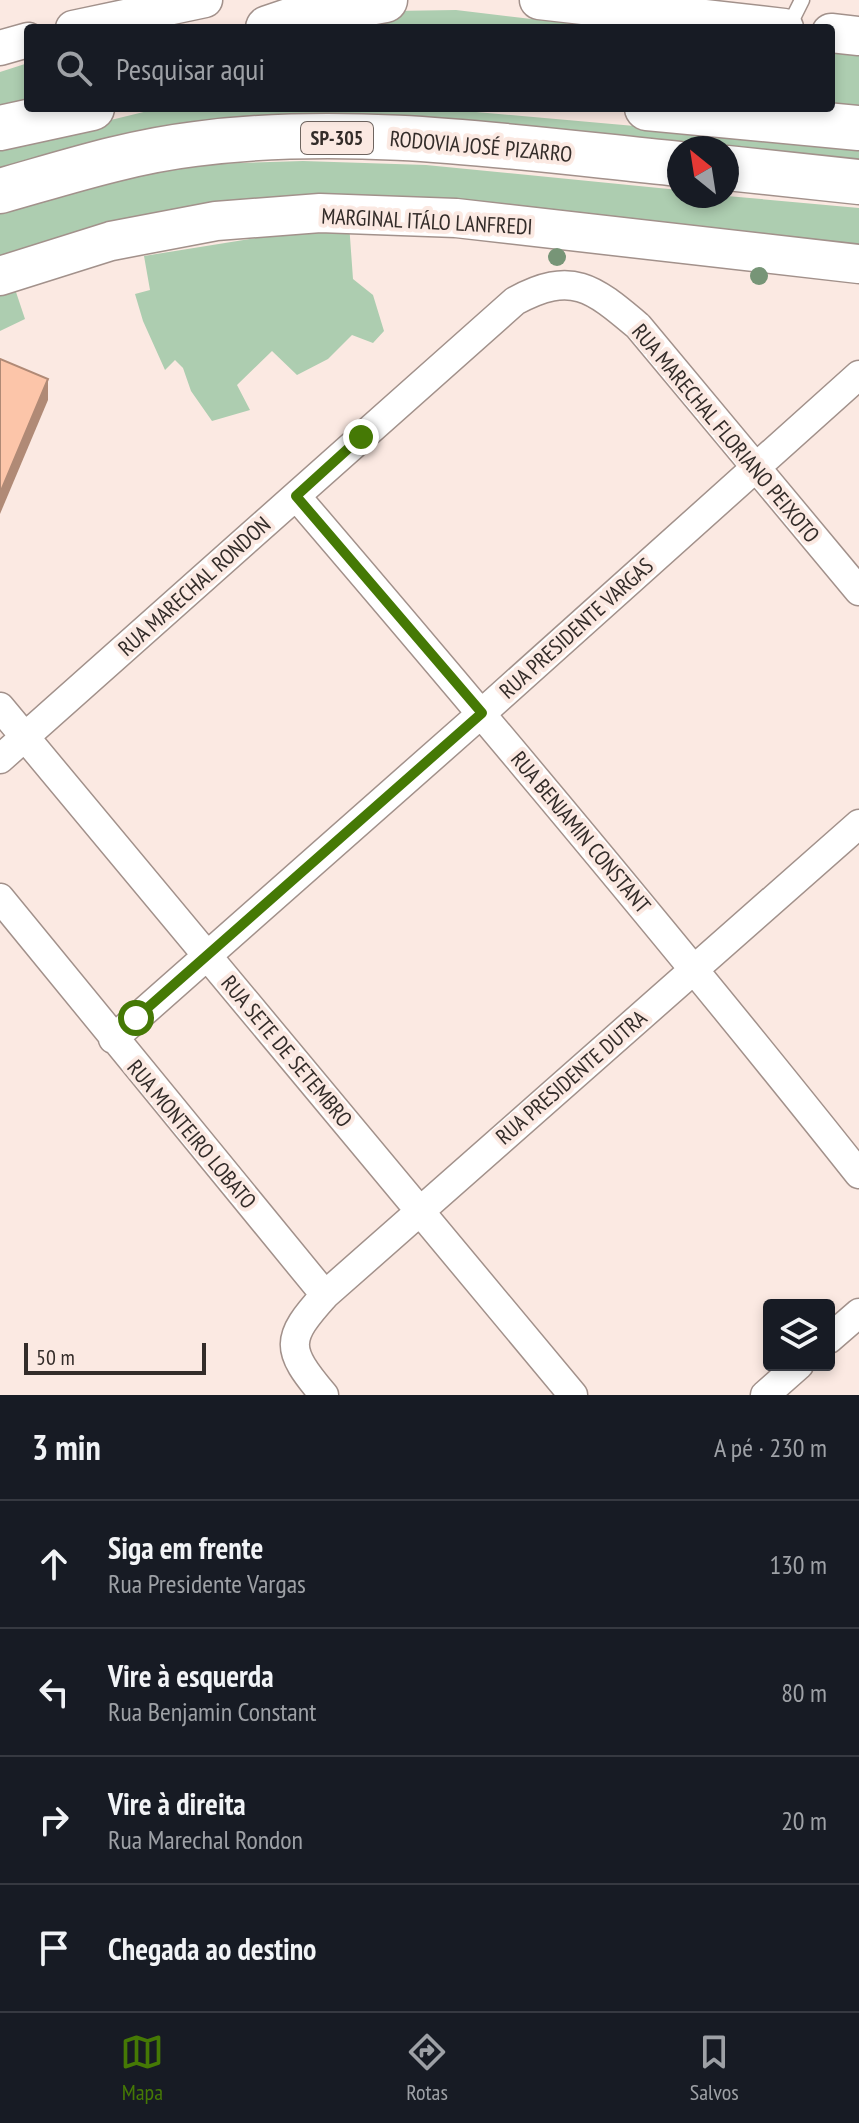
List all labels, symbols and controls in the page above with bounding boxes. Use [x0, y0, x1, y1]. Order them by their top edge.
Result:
search box [24, 24, 835, 112]
icon: search [52, 46, 96, 90]
text: Pesquisar aqui [116, 49, 265, 88]
road number: SP-305 [301, 122, 373, 154]
street label: RODOVIA JOSÉ PIZARRO [389, 124, 573, 168]
north arrow [667, 136, 739, 208]
street label: MARGINAL ITÁLO LANFREDI [321, 201, 533, 241]
street label: RUA MARECHAL FLORIANO PEIXOTO [626, 318, 826, 548]
route end [343, 419, 379, 455]
street label: RUA MARECHAL RONDON [112, 510, 276, 662]
street label: RUA PRESIDENTE VARGAS [493, 552, 659, 704]
street label: RUA BENJAMIN CONSTANT [505, 745, 657, 919]
street label: RUA SETE DE SETEMBRO [215, 969, 359, 1133]
route start [118, 1000, 154, 1036]
street label: RUA PRESIDENTE DUTRA [490, 1003, 653, 1150]
street label: RUA MONTEIRO LOBATO [121, 1054, 263, 1214]
map controls [763, 1299, 835, 1371]
button: layers [763, 1299, 835, 1371]
scale bar [24, 1339, 206, 1375]
text: 50 m [36, 1343, 75, 1371]
text: 3 min [32, 1425, 101, 1469]
text: A pé · 230 m [714, 1431, 827, 1464]
text: Siga em frente [108, 1528, 263, 1567]
icon: ahead [32, 1542, 76, 1586]
text: 130 m [769, 1548, 827, 1581]
text: Rua Presidente Vargas [108, 1567, 306, 1600]
text: Vire à esquerda [108, 1656, 274, 1695]
icon: left [32, 1670, 76, 1714]
text: 80 m [781, 1676, 827, 1709]
text: Rua Benjamin Constant [108, 1695, 316, 1728]
text: Vire à direita [108, 1784, 246, 1823]
icon: right [32, 1798, 76, 1842]
text: 20 m [781, 1804, 827, 1837]
text: Rua Marechal Rondon [108, 1823, 303, 1856]
icon: arrive [32, 1926, 76, 1970]
text: Chegada ao destino [108, 1929, 316, 1968]
tab: Mapa [120, 2030, 164, 2106]
tab: Rotas [405, 2030, 449, 2106]
tab: Salvos [690, 2030, 739, 2106]

